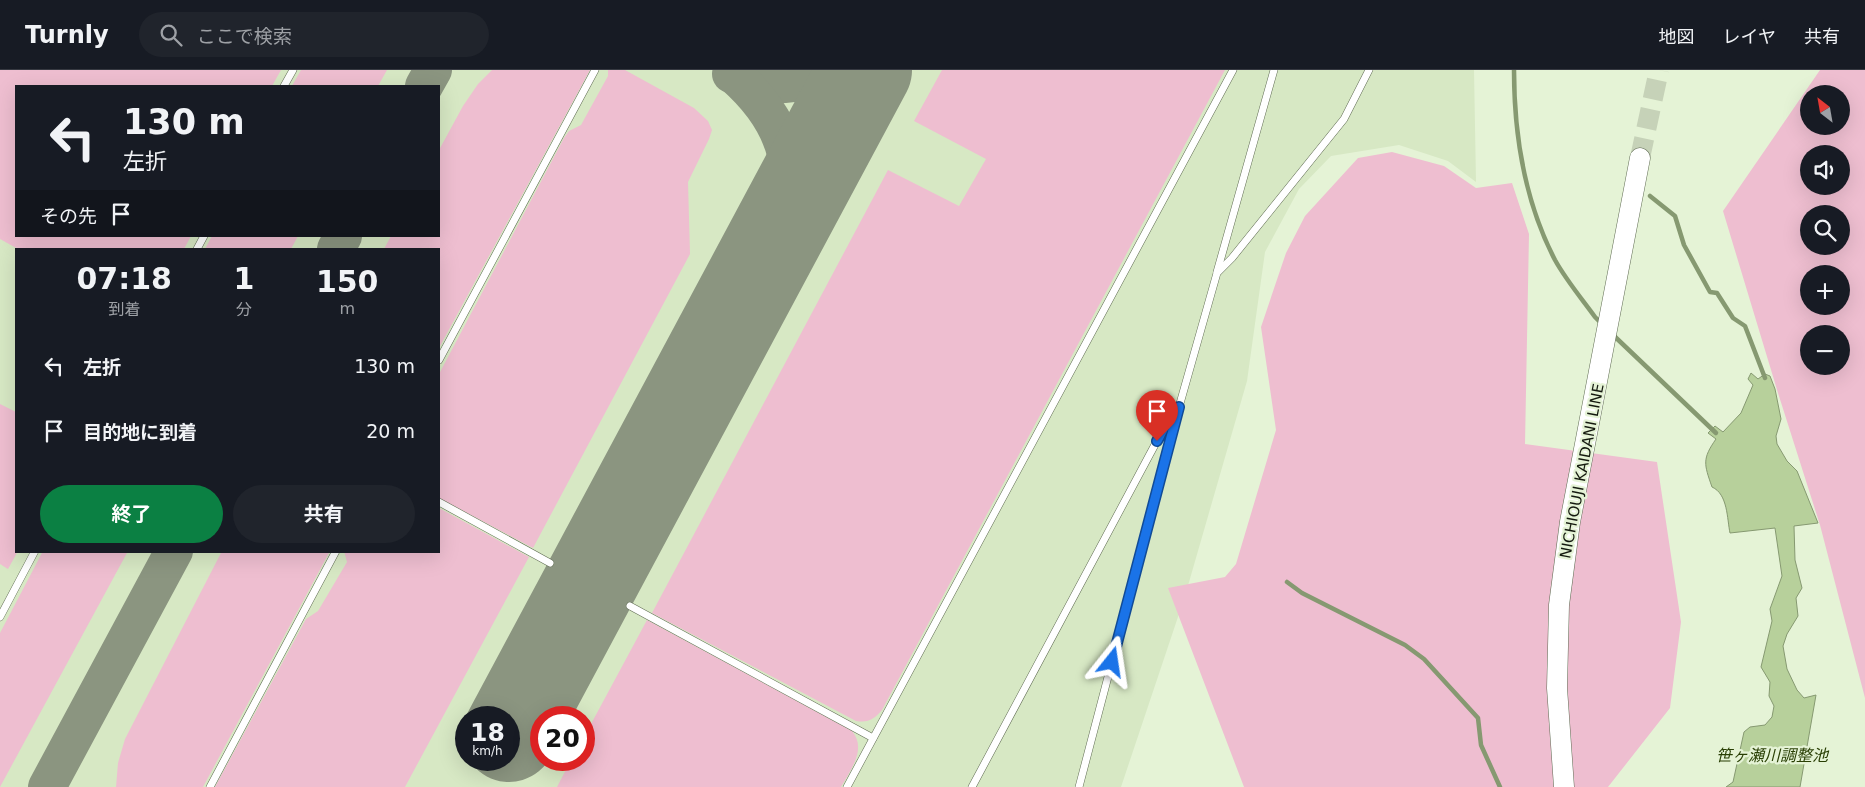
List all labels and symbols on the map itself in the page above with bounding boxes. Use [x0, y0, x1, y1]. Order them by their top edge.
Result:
north arrow [1800, 85, 1850, 135]
street label: NICHIOUJI KAIDANI LINE [1556, 382, 1608, 560]
pin [1136, 390, 1178, 441]
position arrow [1085, 635, 1137, 687]
speed limit sign: 20 [530, 706, 595, 771]
water label: 笹ヶ瀬川調整池 [1716, 746, 1830, 765]

